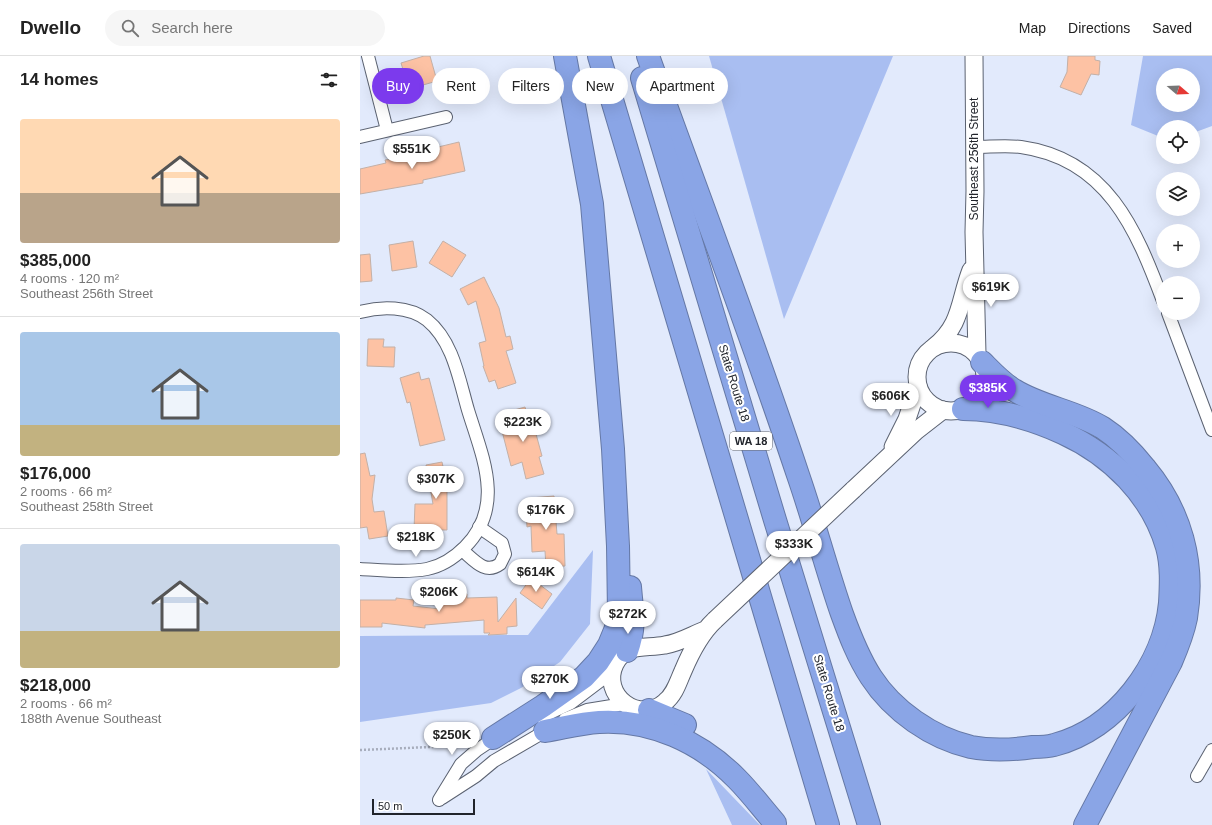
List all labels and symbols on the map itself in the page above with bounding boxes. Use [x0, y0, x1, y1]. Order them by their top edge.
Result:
north arrow [1156, 68, 1200, 112]
street label: Southeast 256th Street [967, 97, 981, 220]
pin: $551K [384, 136, 440, 170]
pin: $619K [963, 274, 1019, 308]
street label: State Route 18 [716, 343, 752, 424]
pin: $385K [960, 375, 1016, 409]
pin: $606K [863, 383, 919, 417]
pin: $223K [495, 409, 551, 443]
road number: WA 18 [730, 432, 772, 450]
pin: $307K [408, 466, 464, 500]
pin: $176K [518, 497, 574, 531]
pin: $218K [388, 524, 444, 558]
pin: $333K [766, 531, 822, 565]
pin: $614K [508, 559, 564, 593]
pin: $206K [411, 579, 467, 613]
pin: $272K [600, 601, 656, 635]
street label: State Route 18 [811, 653, 847, 734]
pin: $270K [522, 666, 578, 700]
pin: $250K [424, 722, 480, 756]
scale bar [372, 797, 475, 816]

